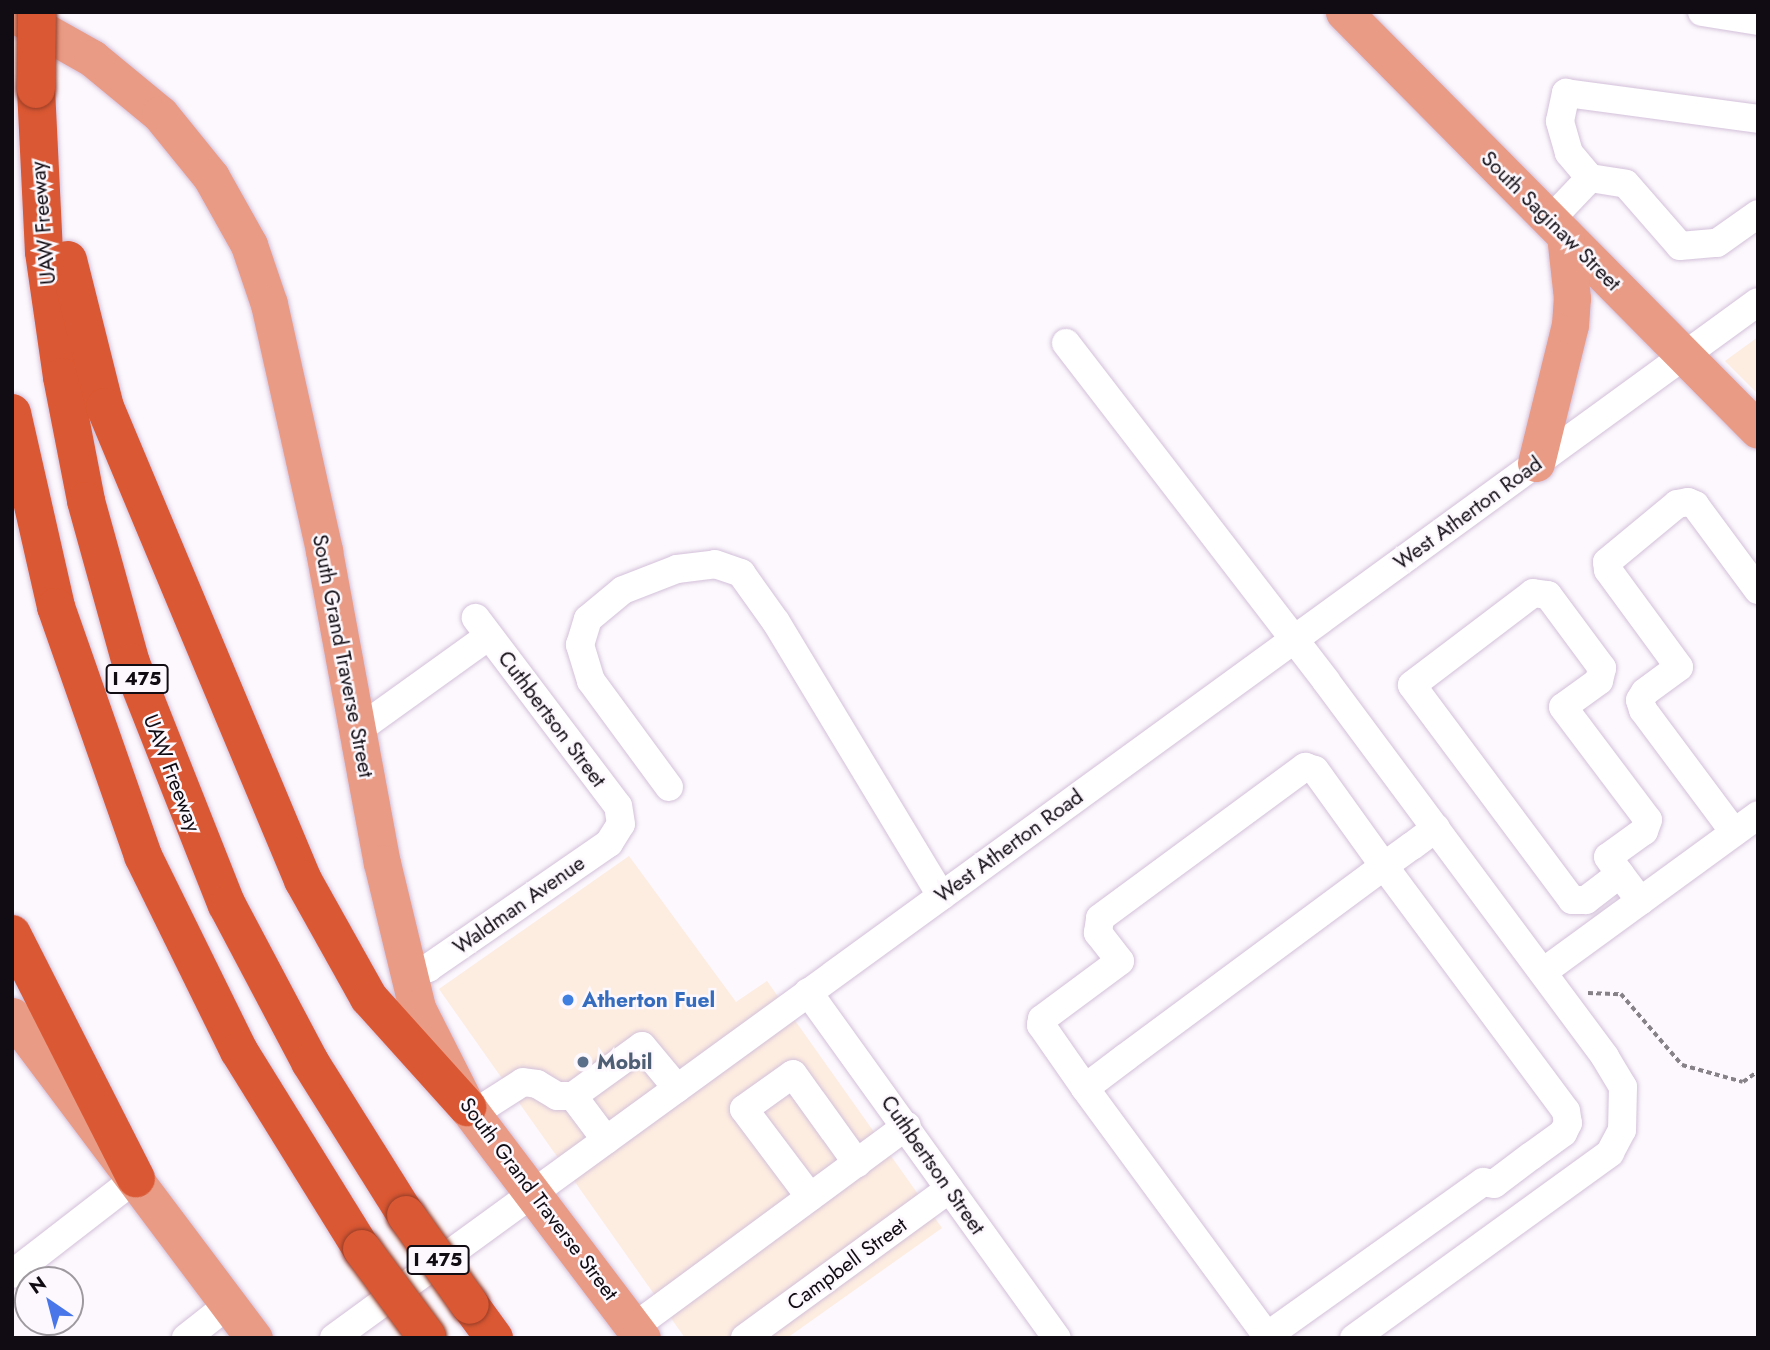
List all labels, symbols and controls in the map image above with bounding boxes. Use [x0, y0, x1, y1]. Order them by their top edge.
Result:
street label: South Saginaw Street [1476, 146, 1626, 296]
street label: UAW Freeway [25, 160, 61, 286]
street label: West Atherton Road [1389, 451, 1547, 575]
street label: South Grand Traverse Street [307, 532, 379, 780]
street label: Cuthbertson Street [493, 646, 611, 792]
road number: I 475 [106, 664, 168, 694]
street label: UAW Freeway [138, 711, 206, 835]
street label: West Atherton Road [930, 784, 1088, 908]
street label: Waldman Avenue [448, 850, 590, 960]
place label: Atherton Fuel [582, 987, 715, 1013]
marker: Atherton Fuel [560, 992, 576, 1008]
place label: Mobil [597, 1049, 653, 1075]
marker: Mobil [575, 1054, 591, 1070]
street label: Cuthbertson Street [876, 1091, 990, 1239]
street label: South Grand Traverse Street [455, 1093, 623, 1305]
street label: Campbell Street [782, 1212, 912, 1316]
road number: I 475 [406, 1244, 470, 1276]
north arrow [14, 1266, 84, 1336]
text: N [24, 1270, 52, 1300]

